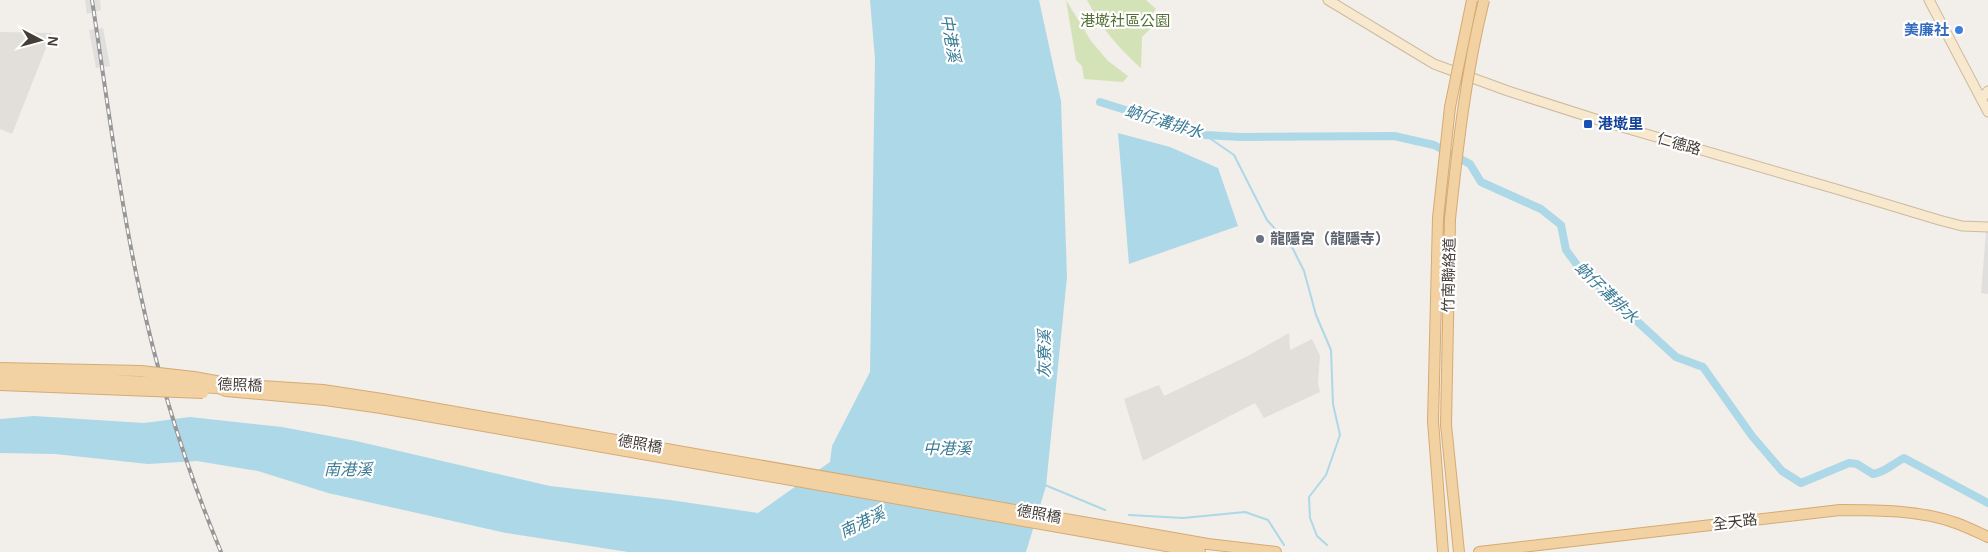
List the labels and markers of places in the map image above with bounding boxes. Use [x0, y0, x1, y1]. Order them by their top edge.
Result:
place label: 美廉社 [1904, 21, 1949, 38]
marker: 美廉社 [1953, 24, 1965, 36]
place label: 港墘里 [1598, 115, 1643, 132]
marker: 港墘里 [1582, 118, 1594, 130]
place label: 龍隱宮（龍隱寺） [1270, 230, 1390, 247]
marker: 龍隱宮（龍隱寺） [1254, 233, 1266, 245]

